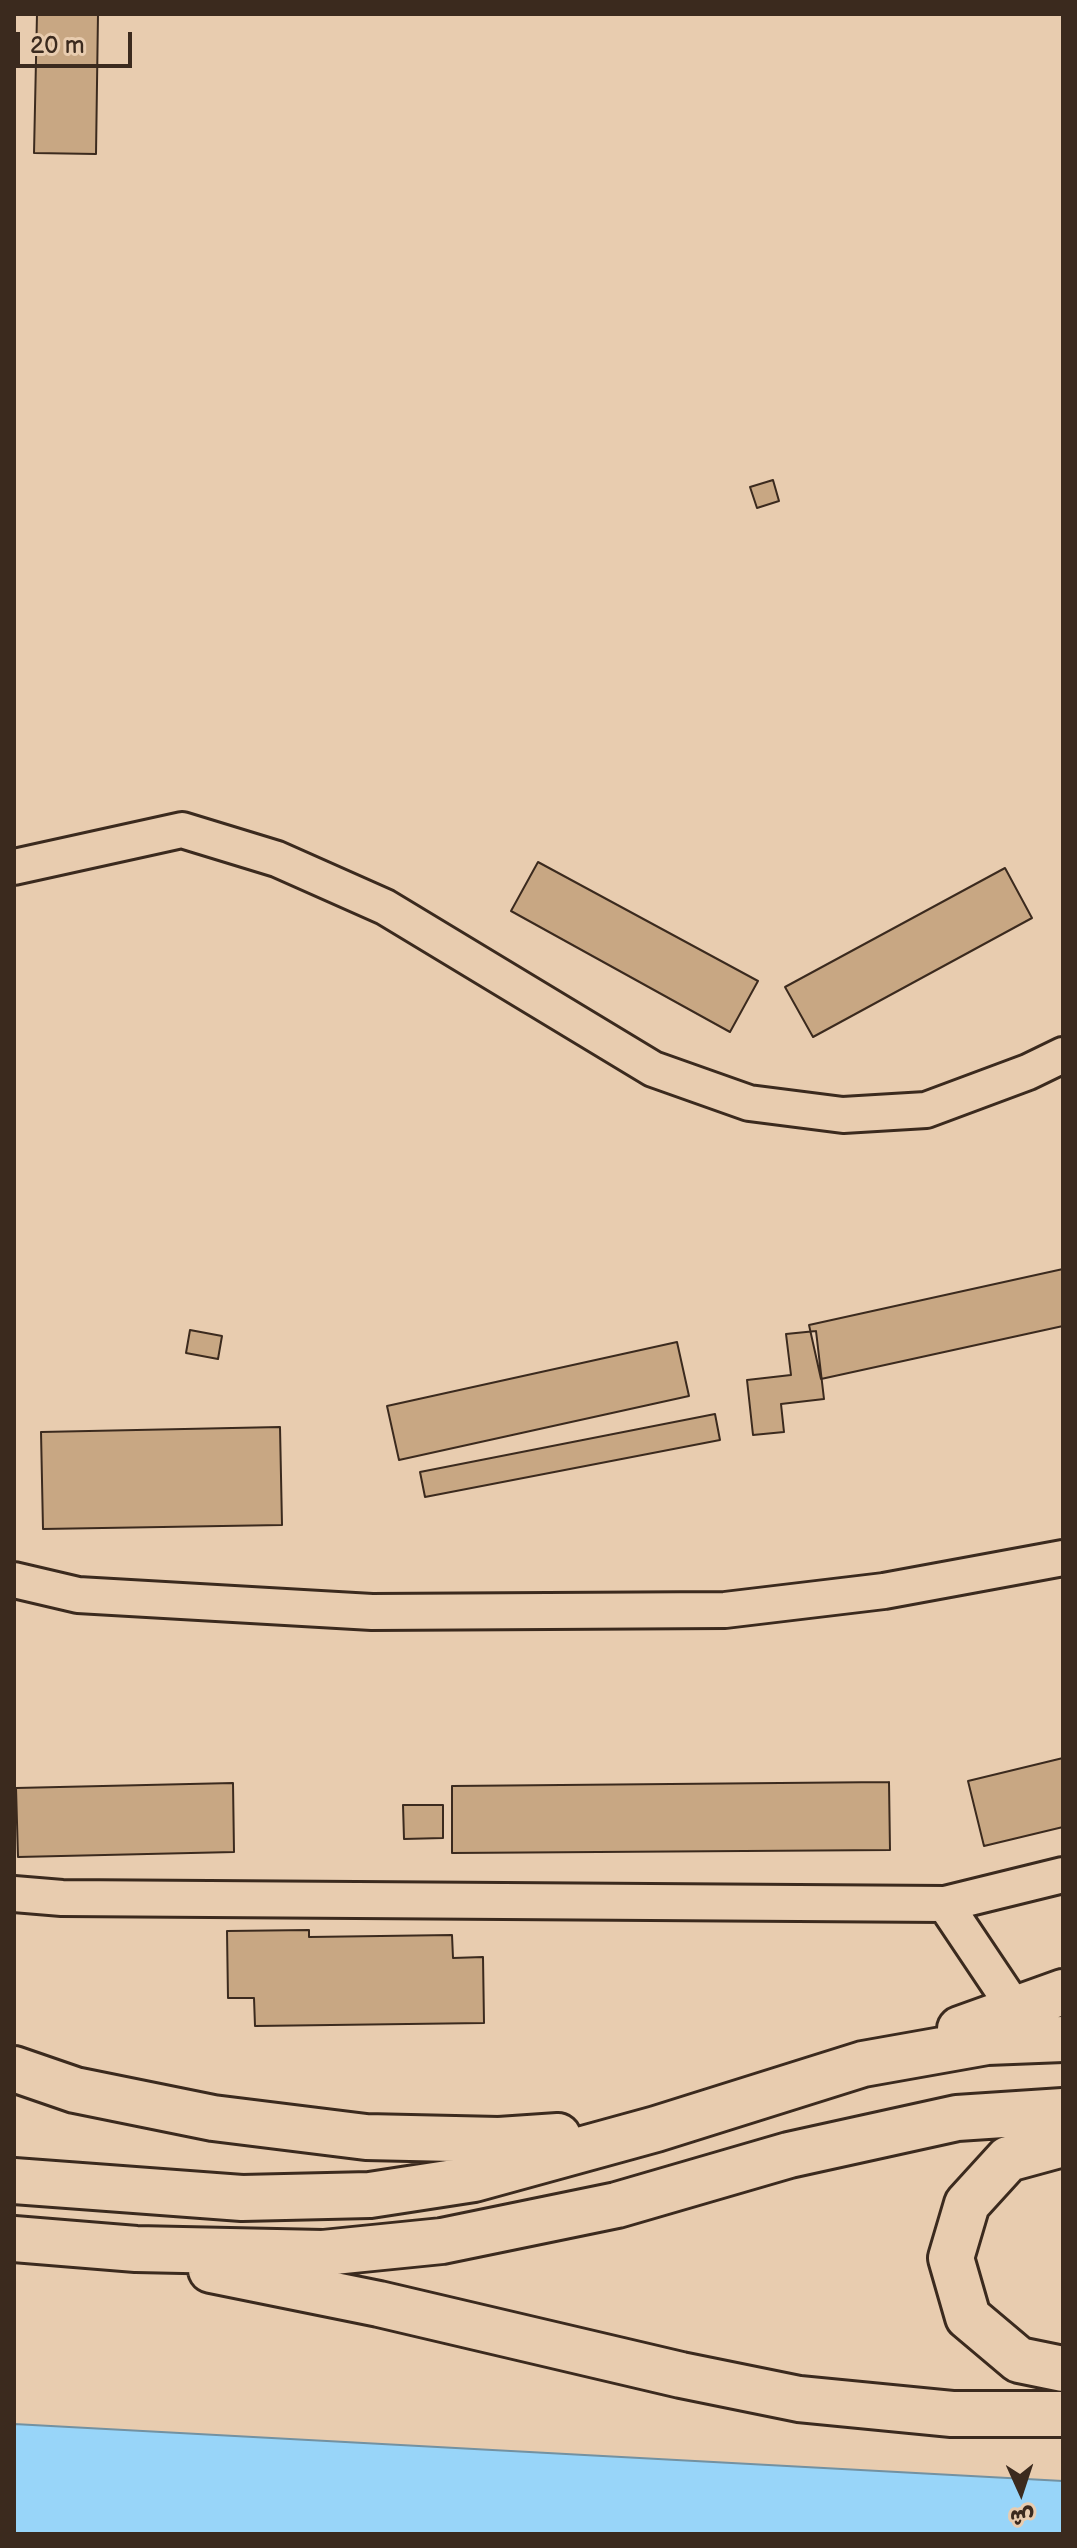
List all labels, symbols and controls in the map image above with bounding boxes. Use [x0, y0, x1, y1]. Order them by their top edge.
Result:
scale bar [20, 16, 136, 66]
text: 20 m [30, 31, 85, 60]
north arrow [981, 2452, 1061, 2532]
text: ش [1009, 2502, 1035, 2531]

